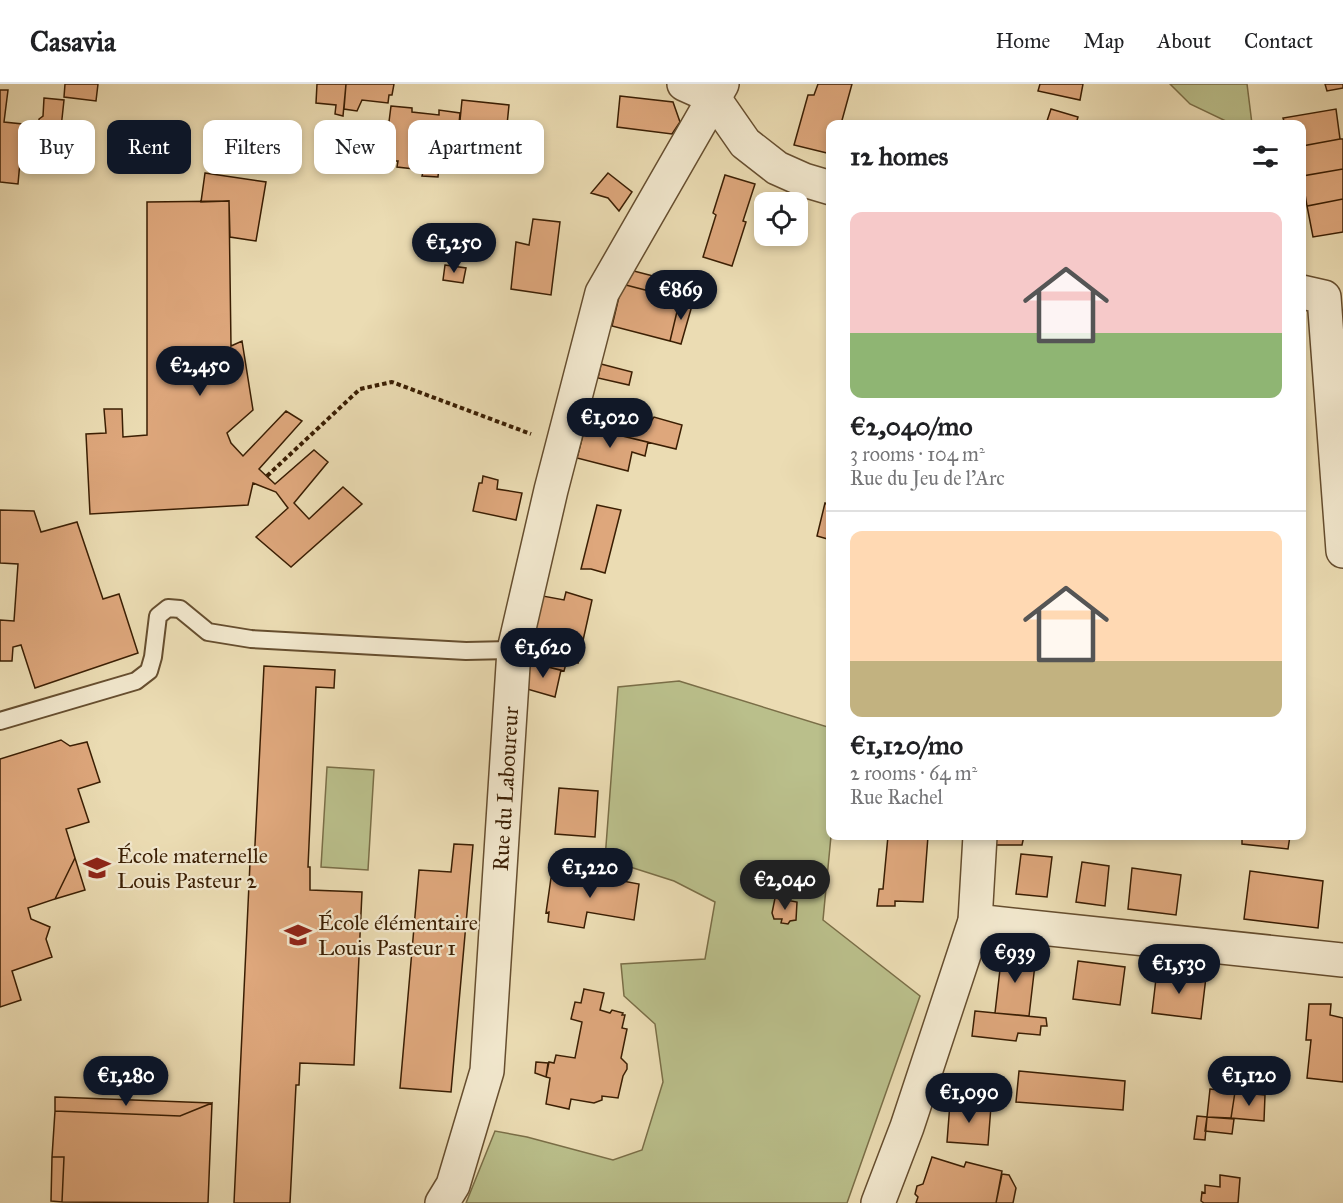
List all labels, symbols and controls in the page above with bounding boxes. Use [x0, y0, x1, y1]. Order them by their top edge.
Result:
text: Casavia [30, 24, 116, 59]
text: Home [995, 28, 1050, 54]
text: Map [1083, 28, 1124, 54]
text: About [1157, 28, 1211, 54]
text: Contact [1244, 28, 1313, 54]
chip: Buy [18, 120, 95, 174]
chip: Rent [107, 120, 191, 174]
chip: Filters [203, 120, 302, 174]
chip: New [314, 120, 396, 174]
chip: Apartment [408, 120, 544, 174]
text: 12 homes [850, 140, 948, 172]
icon: filters [1249, 140, 1282, 173]
map controls [754, 192, 808, 246]
button: locate [754, 192, 808, 246]
pin: €1,250 [405, 223, 503, 274]
text: €1,250 [426, 230, 482, 254]
icon: home [1012, 251, 1120, 359]
pin: €869 [645, 270, 717, 321]
text: €869 [659, 277, 703, 301]
pin: €2,450 [151, 346, 249, 397]
text: €2,450 [170, 353, 230, 377]
pin: €1,020 [561, 398, 659, 449]
text: €1,020 [581, 405, 639, 429]
text: €2,040/mo [850, 410, 973, 442]
text: 3 rooms · 104 m² [850, 442, 985, 466]
text: Rue du Jeu de l'Arc [850, 466, 1005, 490]
icon: home [1012, 570, 1120, 678]
pin: €1,620 [494, 628, 592, 679]
text: €1,620 [515, 635, 571, 659]
street label: Rue du Laboureur [486, 705, 524, 872]
text: €1,120/mo [850, 729, 963, 761]
text: 2 rooms · 64 m² [850, 761, 977, 785]
text: Rue Rachel [850, 785, 943, 809]
place label: École maternelle Louis Pasteur 2 [117, 842, 268, 894]
pin: €1,220 [541, 848, 639, 899]
school or university icon: École maternelle Louis Pasteur 2 [82, 853, 112, 883]
text: €1,220 [562, 855, 618, 879]
pin: €2,040 [736, 860, 834, 911]
text: €2,040 [754, 867, 816, 891]
place label: École élémentaire Louis Pasteur 1 [318, 909, 478, 961]
school or university icon: École élémentaire Louis Pasteur 1 [283, 920, 313, 950]
pin: €939 [979, 933, 1051, 984]
text: €939 [994, 940, 1036, 964]
pin: €1,530 [1130, 944, 1228, 995]
text: €1,530 [1152, 951, 1206, 975]
pin: €1,280 [77, 1056, 175, 1107]
pin: €1,120 [1200, 1056, 1298, 1107]
text: €1,280 [97, 1063, 155, 1087]
text: €1,120 [1222, 1063, 1276, 1087]
pin: €1,090 [920, 1073, 1018, 1124]
text: €1,090 [939, 1080, 999, 1104]

